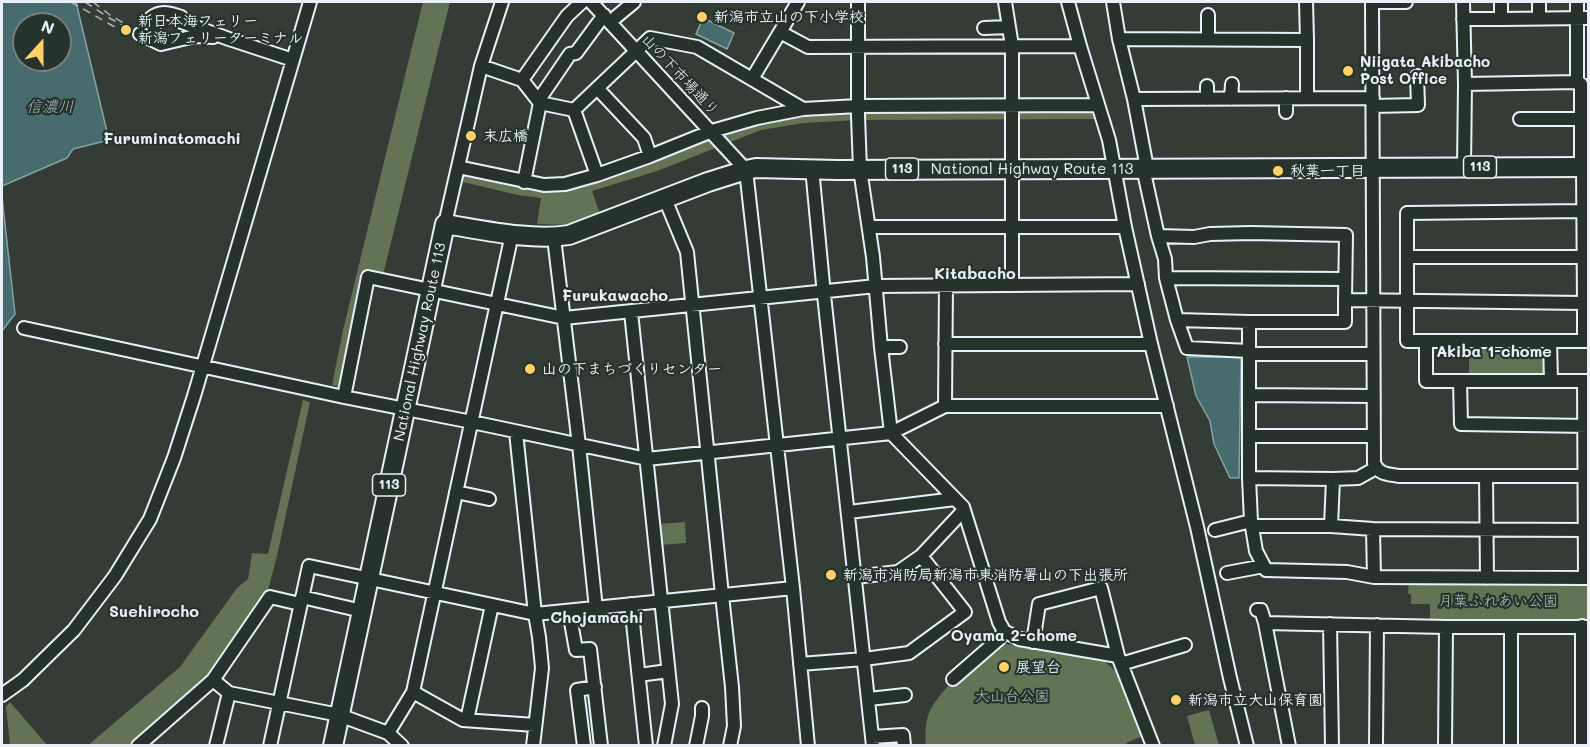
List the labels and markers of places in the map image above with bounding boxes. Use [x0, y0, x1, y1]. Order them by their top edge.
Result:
place label: 新潟市立山の下小学校 [714, 8, 864, 26]
marker: 新潟市立山の下小学校 [695, 10, 709, 24]
place label: 新日本海フェリー 新潟フェリーターミナル [138, 12, 303, 47]
marker: 新日本海フェリー 新潟フェリーターミナル [119, 23, 133, 37]
place label: Niigata Akibacho Post Office [1360, 53, 1490, 88]
marker: Niigata Akibacho Post Office [1341, 64, 1355, 78]
place label: 末広橋 [483, 127, 528, 145]
marker: 末広橋 [464, 129, 478, 143]
place label: 秋葉一丁目 [1290, 162, 1365, 180]
marker: 秋葉一丁目 [1271, 164, 1285, 178]
place label: 山の下まちづくりセンター [542, 360, 722, 378]
marker: 山の下まちづくりセンター [523, 362, 537, 376]
place label: 新潟市消防局新潟市東消防署山の下出張所 [843, 566, 1128, 584]
marker: 新潟市消防局新潟市東消防署山の下出張所 [824, 568, 838, 582]
place label: 展望台 [1016, 658, 1061, 676]
marker: 展望台 [997, 660, 1011, 674]
place label: 新潟市立大山保育園 [1188, 691, 1323, 709]
marker: 新潟市立大山保育園 [1169, 693, 1183, 707]

